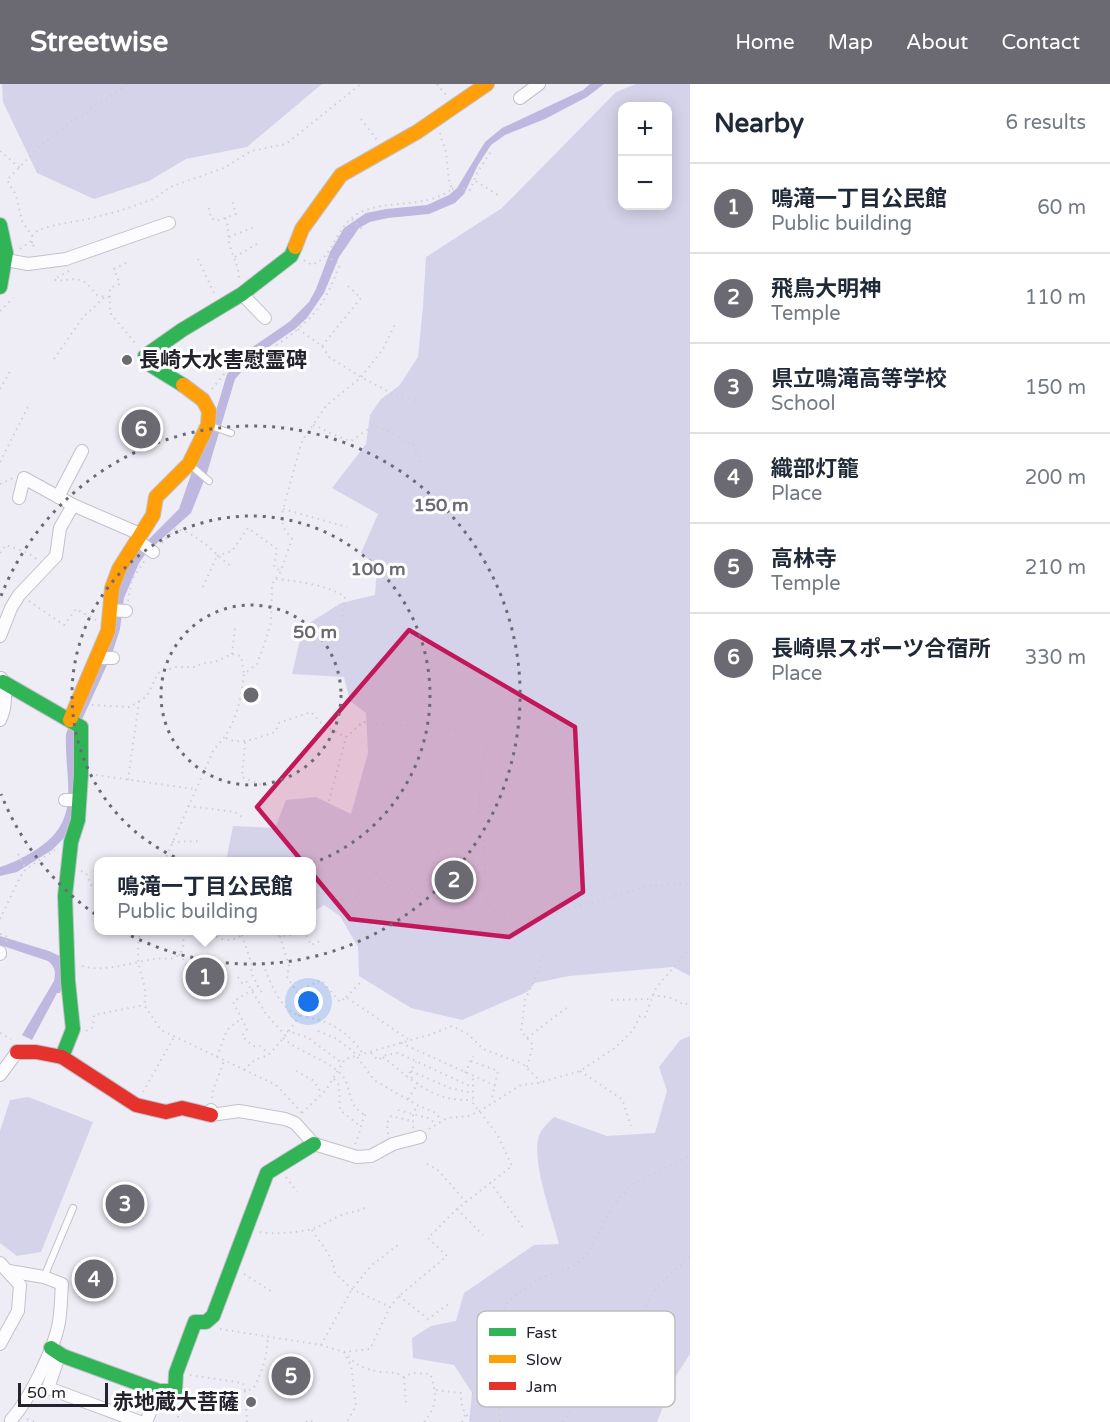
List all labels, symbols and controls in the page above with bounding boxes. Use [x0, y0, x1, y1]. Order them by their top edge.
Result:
text: Streetwise [30, 25, 168, 59]
text: Home [735, 30, 795, 55]
text: Map [828, 30, 873, 55]
text: About [906, 30, 968, 55]
text: Contact [1001, 30, 1080, 55]
map controls [618, 102, 672, 210]
button: + [618, 102, 672, 156]
text: Nearby [714, 108, 804, 139]
text: 6 results [1006, 111, 1086, 135]
button: − [618, 156, 672, 210]
text: 鳴滝一丁目公民館 [771, 186, 947, 212]
text: 1 [727, 196, 740, 220]
text: 60 m [1037, 196, 1086, 220]
text: Public building [771, 212, 912, 236]
text: 飛鳥大明神 [771, 276, 881, 302]
text: 2 [727, 286, 740, 310]
text: 110 m [1025, 286, 1086, 310]
text: Temple [771, 302, 841, 326]
place label: 長崎大水害慰霊碑 [139, 348, 307, 373]
marker: 長崎大水害慰霊碑 [120, 353, 134, 367]
text: 県立鳴滝高等学校 [771, 366, 947, 392]
text: 3 [727, 376, 740, 400]
text: 150 m [1025, 376, 1086, 400]
text: School [771, 392, 835, 416]
pin: 6 [122, 406, 160, 452]
text: 織部灯籠 [771, 456, 859, 482]
text: 4 [727, 466, 740, 490]
text: 200 m [1025, 466, 1086, 490]
text: Place [771, 482, 822, 506]
text: 150 m [413, 494, 469, 516]
text: 高林寺 [771, 546, 837, 572]
text: 5 [727, 556, 740, 580]
text: 210 m [1025, 556, 1086, 580]
text: 100 m [350, 558, 406, 580]
text: Temple [771, 572, 841, 596]
text: 50 m [293, 621, 337, 643]
text: 長崎県スポーツ合宿所 [771, 636, 991, 662]
text: 6 [727, 646, 740, 670]
text: 330 m [1025, 646, 1086, 670]
text: Place [771, 662, 822, 686]
centre of rings [241, 685, 261, 705]
popup [94, 857, 316, 935]
pin: 2 [434, 858, 474, 902]
text: 鳴滝一丁目公民館 [117, 874, 293, 900]
text: Public building [117, 900, 258, 924]
pin: 1 [186, 954, 224, 1000]
your location [294, 987, 323, 1016]
pin: 3 [106, 1182, 144, 1226]
pin: 4 [74, 1256, 113, 1302]
legend [477, 1311, 675, 1407]
text: Fast [526, 1323, 557, 1343]
text: Slow [526, 1350, 562, 1370]
pin: 5 [272, 1354, 310, 1398]
text: Jam [526, 1377, 557, 1397]
scale bar [18, 1380, 108, 1408]
text: 50 m [27, 1383, 66, 1403]
place label: 赤地蔵大菩薩 [113, 1390, 239, 1415]
marker: 赤地蔵大菩薩 [244, 1395, 258, 1409]

